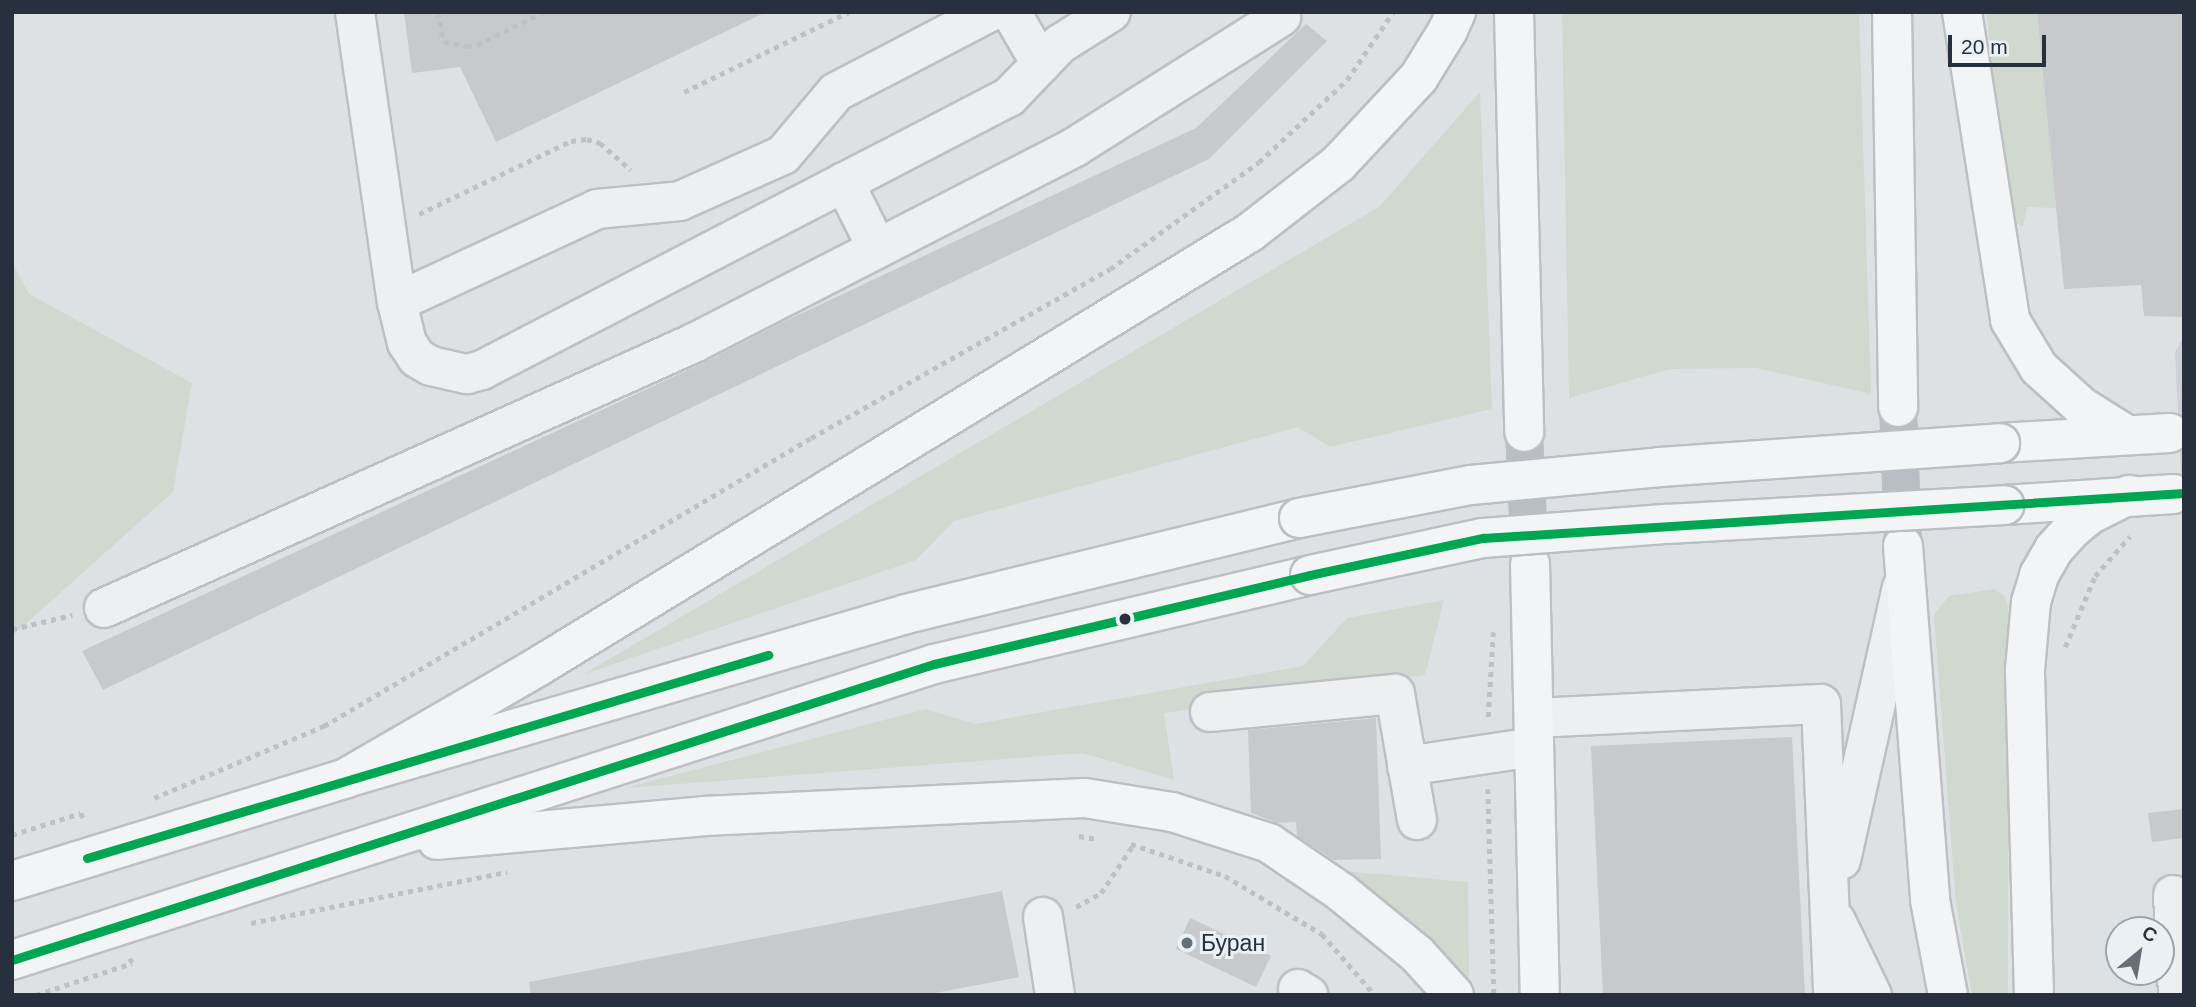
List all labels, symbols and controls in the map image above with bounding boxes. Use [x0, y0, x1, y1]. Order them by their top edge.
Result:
scale bar [1951, 21, 2049, 65]
text: 20 m [1961, 35, 2008, 58]
unlabelled marker [1118, 612, 1132, 626]
north arrow [2105, 916, 2175, 986]
text: С [2139, 922, 2161, 947]
place label: Буран [1201, 929, 1265, 957]
marker: Буран [1179, 935, 1195, 951]

